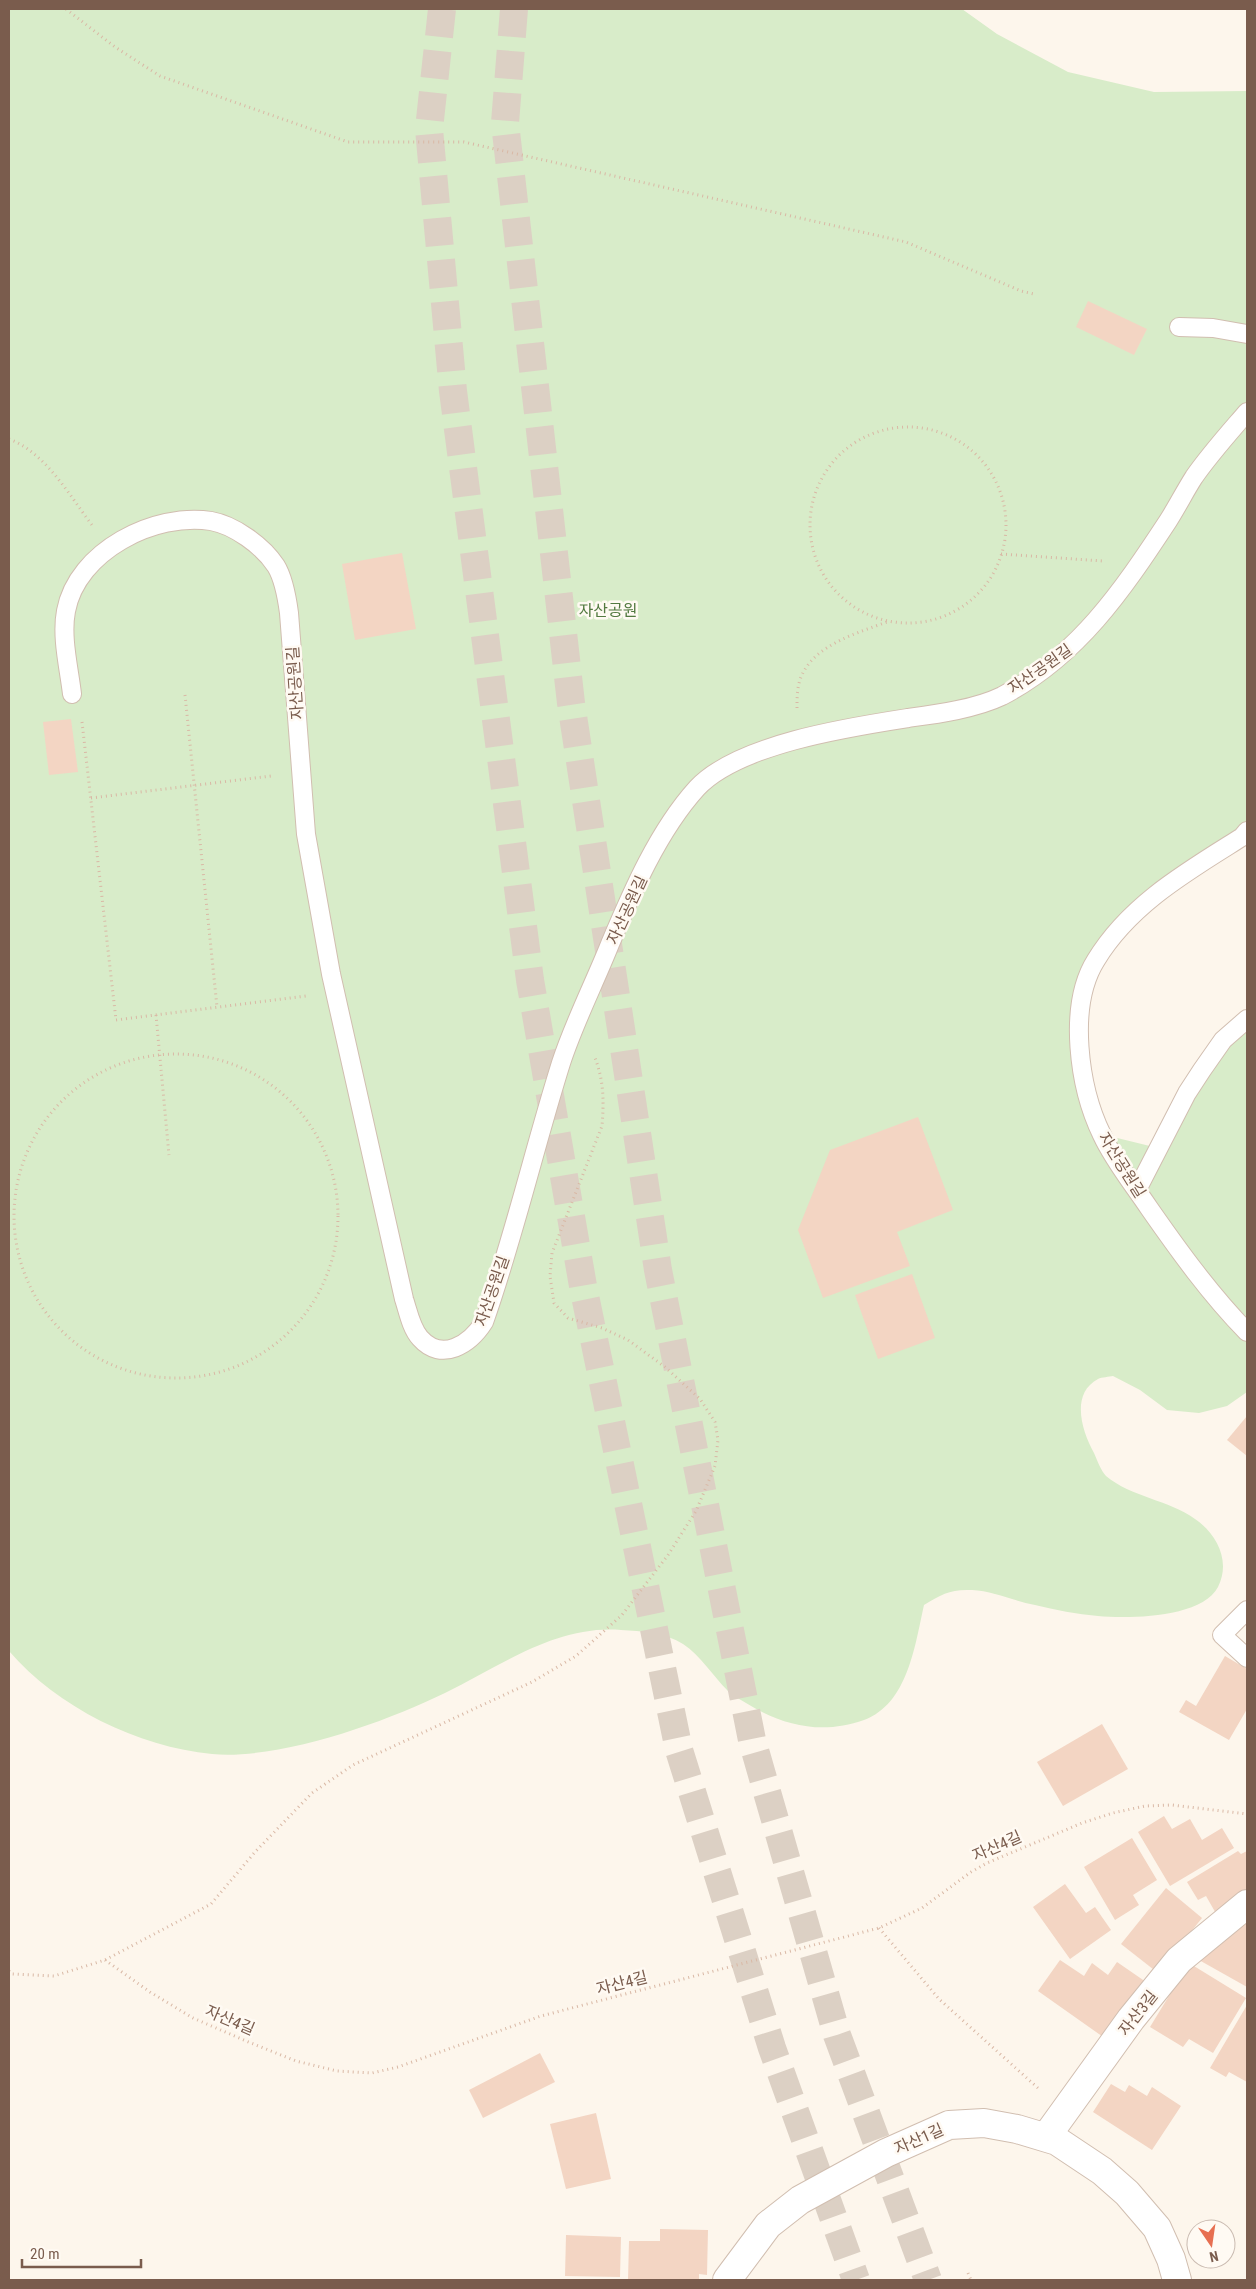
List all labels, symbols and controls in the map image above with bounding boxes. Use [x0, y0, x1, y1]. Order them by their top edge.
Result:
park label: 자산공원 [579, 601, 637, 620]
street label: 자산공원길 [1004, 640, 1076, 698]
street label: 자산공원길 [283, 646, 307, 720]
street label: 자산공원길 [603, 873, 651, 947]
street label: 자산공원길 [1094, 1129, 1150, 1201]
street label: 자산공원길 [471, 1253, 513, 1329]
street label: 자산4길 [969, 1827, 1025, 1865]
street label: 자산4길 [594, 1967, 650, 1999]
street label: 자산3길 [1114, 1987, 1162, 2039]
street label: 자산4길 [202, 2001, 258, 2039]
street label: 자산1길 [891, 2120, 947, 2158]
north arrow [1186, 2219, 1236, 2269]
scale bar [22, 2236, 141, 2268]
text: 20 m [30, 2245, 60, 2263]
text: N [1208, 2248, 1220, 2265]

